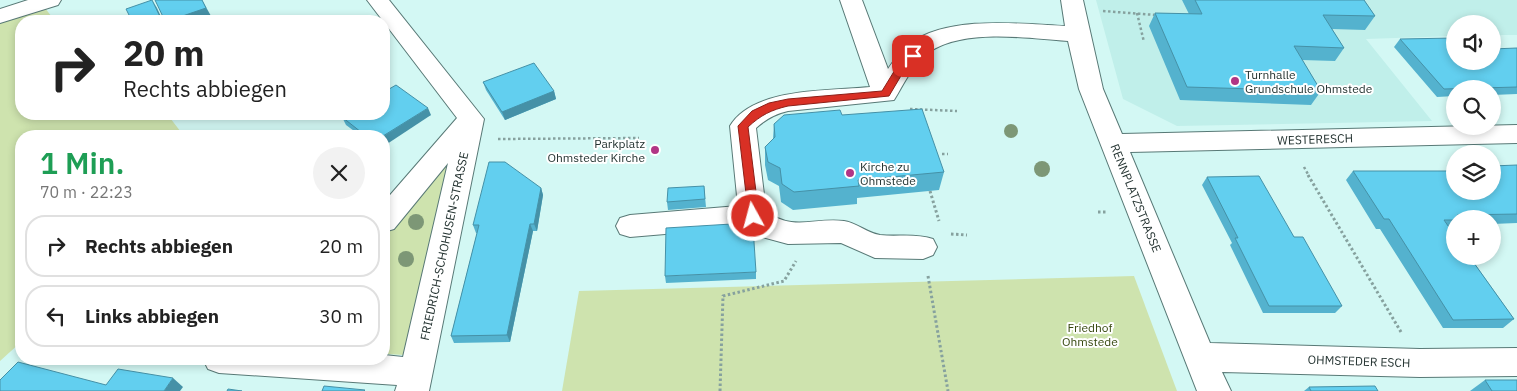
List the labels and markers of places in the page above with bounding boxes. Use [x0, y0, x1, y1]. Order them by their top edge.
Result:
pin [892, 35, 934, 77]
place label: Turnhalle Grundschule Ohmstede [1245, 67, 1373, 96]
marker: Turnhalle Grundschule Ohmstede [1229, 75, 1241, 87]
place label: Parkplatz Ohmsteder Kirche [548, 136, 645, 165]
marker: Parkplatz Ohmsteder Kirche [649, 144, 661, 156]
place label: Kirche zu Ohmstede [860, 159, 916, 188]
marker: Kirche zu Ohmstede [844, 167, 856, 179]

